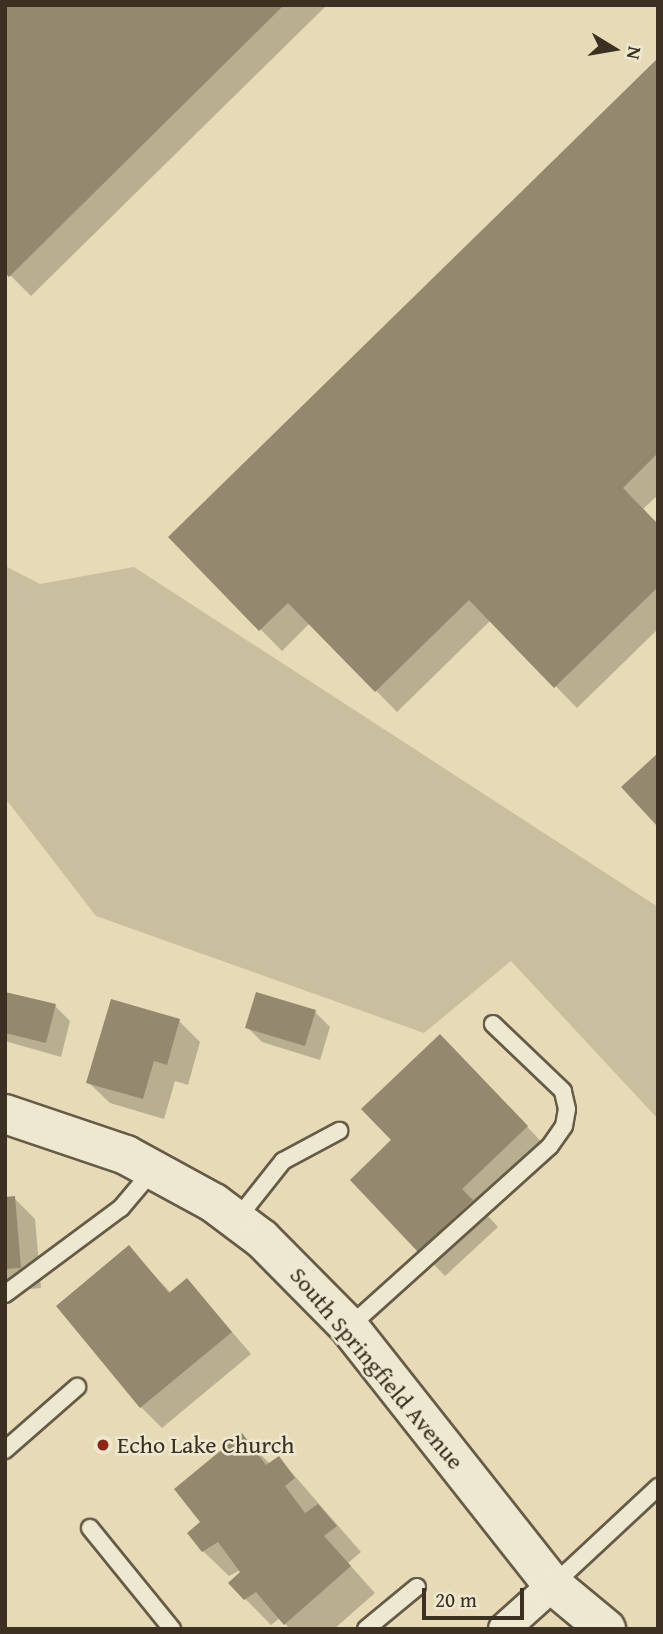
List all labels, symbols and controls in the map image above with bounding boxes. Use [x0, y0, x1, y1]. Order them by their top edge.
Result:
north arrow [579, 14, 649, 84]
text: N [620, 44, 650, 62]
street label: South Springfield Avenue [284, 1261, 470, 1475]
place label: Echo Lake Church [117, 1431, 295, 1459]
marker: Echo Lake Church [95, 1437, 111, 1453]
scale bar [425, 1574, 526, 1618]
text: 20 m [435, 1584, 477, 1615]

